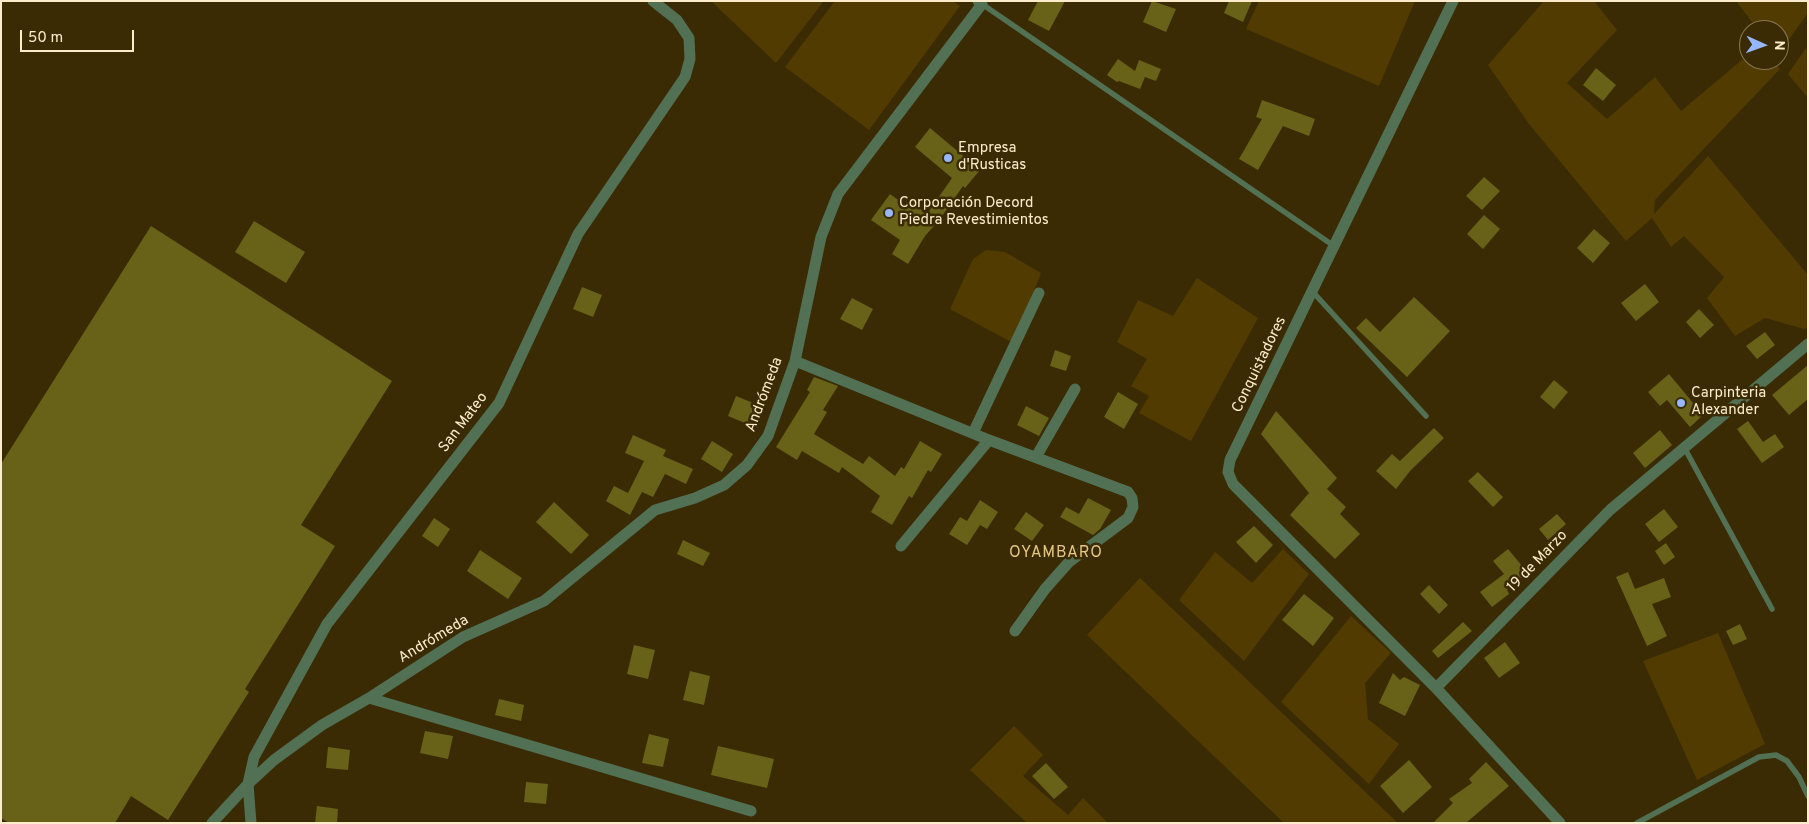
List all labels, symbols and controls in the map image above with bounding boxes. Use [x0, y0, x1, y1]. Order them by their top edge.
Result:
scale bar [22, 20, 136, 52]
north arrow [1739, 20, 1789, 70]
text: 50 m [28, 29, 63, 48]
text: N [1770, 40, 1787, 51]
place label: Empresa d'Rusticas [958, 140, 1026, 175]
marker: Empresa d'Rusticas [942, 152, 954, 164]
place label: Corporación Decord Piedra Revestimientos [899, 195, 1049, 230]
marker: Corporación Decord Piedra Revestimientos [883, 207, 895, 219]
street label: Conquistadores [1229, 314, 1291, 416]
street label: Andrómeda [742, 355, 788, 435]
place label: Carpinteria Alexander [1691, 385, 1766, 420]
street label: San Mateo [436, 389, 492, 457]
marker: Carpinteria Alexander [1675, 397, 1687, 409]
street label: 19 de Marzo [1504, 527, 1572, 597]
district label: OYAMBARO [1008, 544, 1104, 564]
street label: Andrómeda [396, 612, 472, 668]

